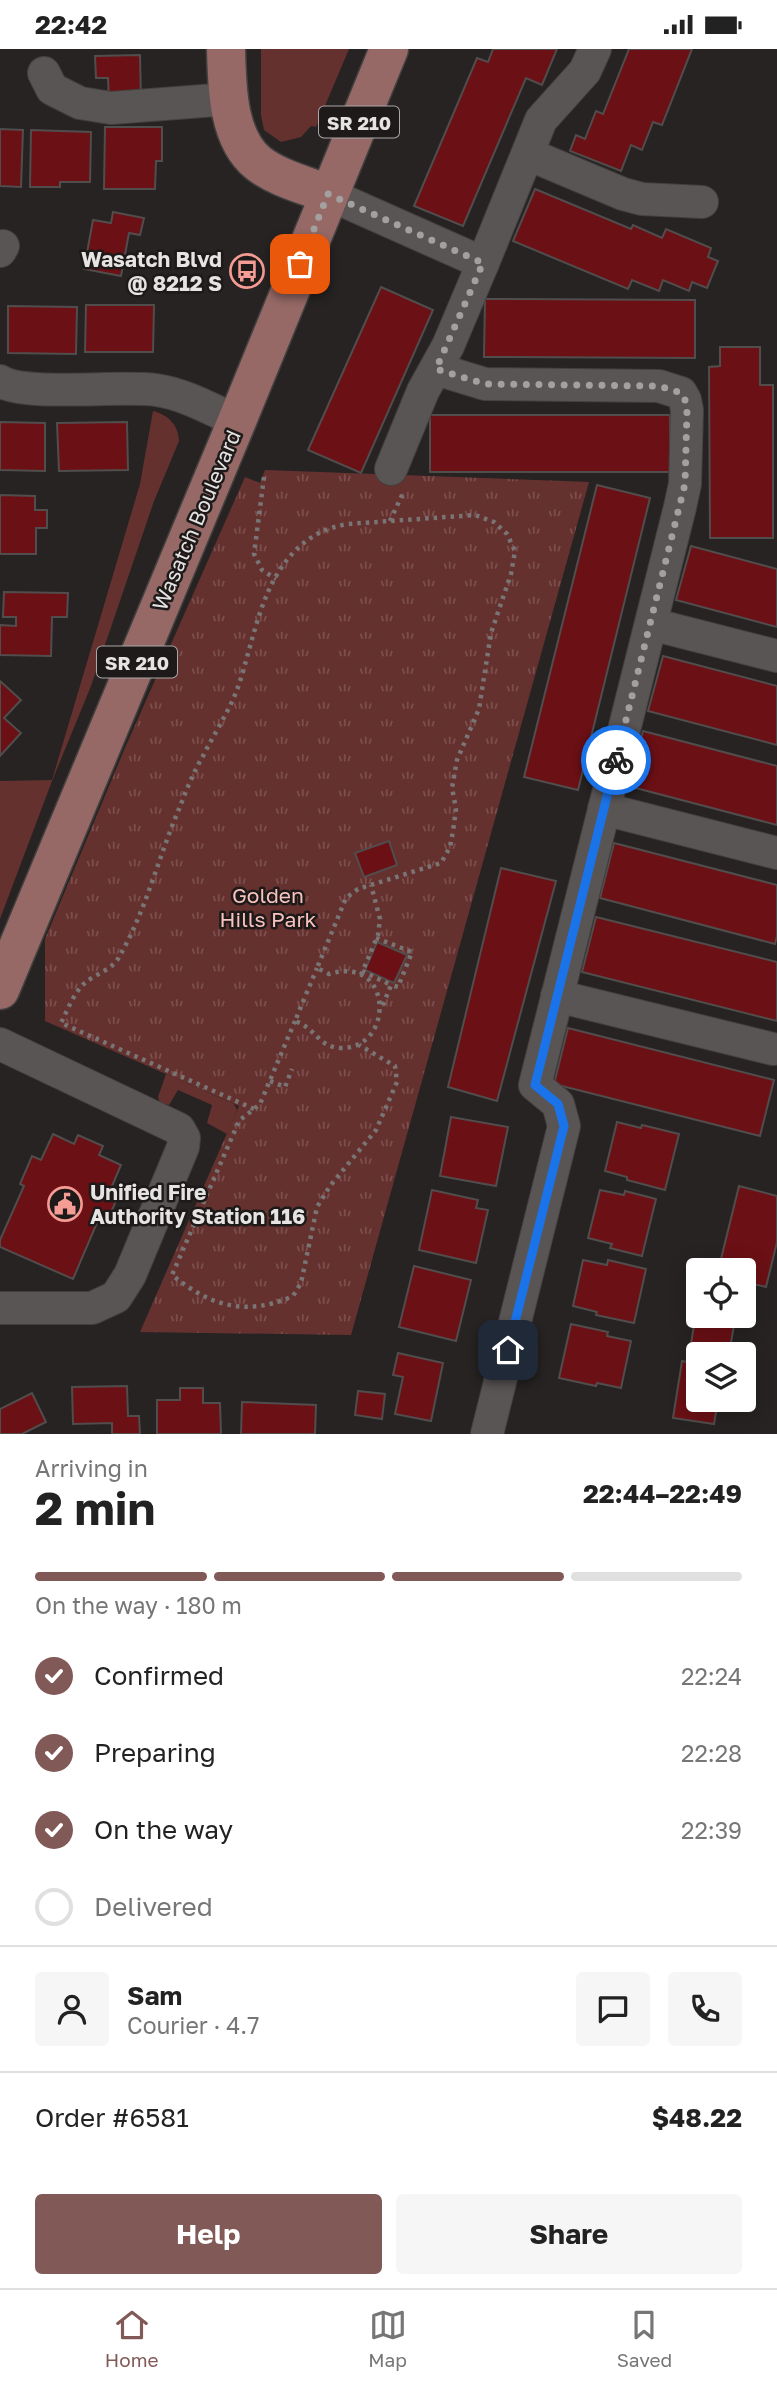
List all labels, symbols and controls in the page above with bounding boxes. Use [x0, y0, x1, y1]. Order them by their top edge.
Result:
text: 22:42 [35, 9, 107, 40]
road number: SR 210 [319, 107, 399, 137]
pin [270, 234, 330, 294]
icon: bag [281, 245, 319, 283]
place label: Wasatch Blvd @ 8212 S [81, 246, 222, 296]
bus stop icon: Wasatch Blvd @ 8212 S [228, 252, 266, 290]
street label: Wasatch Boulevard [146, 426, 246, 614]
road number: SR 210 [97, 647, 177, 677]
courier [581, 725, 651, 795]
icon: bike [597, 741, 635, 779]
park label: Golden Hills Park [220, 882, 317, 932]
place label: Unified Fire Authority Station 116 [90, 1179, 305, 1229]
public building icon: Unified Fire Authority Station 116 [46, 1185, 84, 1223]
map controls [686, 1258, 756, 1412]
button: locate [686, 1258, 756, 1328]
pin [478, 1320, 538, 1380]
icon: home [489, 1331, 527, 1369]
button: layers [686, 1342, 756, 1412]
text: Arriving in [35, 1454, 148, 1482]
text: 22:44–22:49 [583, 1478, 742, 1509]
text: 2 min [35, 1480, 155, 1535]
text: On the way · 180 m [35, 1591, 242, 1619]
icon: check [35, 1657, 73, 1695]
text: Confirmed [94, 1660, 224, 1691]
text: 22:24 [681, 1662, 742, 1690]
icon: check [35, 1734, 73, 1772]
text: Preparing [94, 1737, 216, 1768]
text: 22:28 [681, 1739, 742, 1767]
icon: check [35, 1811, 73, 1849]
text: On the way [94, 1814, 233, 1845]
text: 22:39 [681, 1816, 742, 1844]
text: Delivered [94, 1891, 213, 1922]
button: person [35, 1972, 109, 2046]
button: chat [576, 1972, 650, 2046]
button: phone [668, 1972, 742, 2046]
text: Sam [127, 1980, 182, 2011]
text: Courier · 4.7 [127, 2011, 259, 2039]
text: Order #6581 [35, 2102, 189, 2133]
text: $48.22 [652, 2102, 742, 2133]
button: Help [35, 2194, 382, 2274]
button: Share [396, 2194, 742, 2274]
tab: Home [105, 2306, 159, 2371]
tab: Map [368, 2306, 407, 2371]
tab: Saved [617, 2306, 672, 2371]

